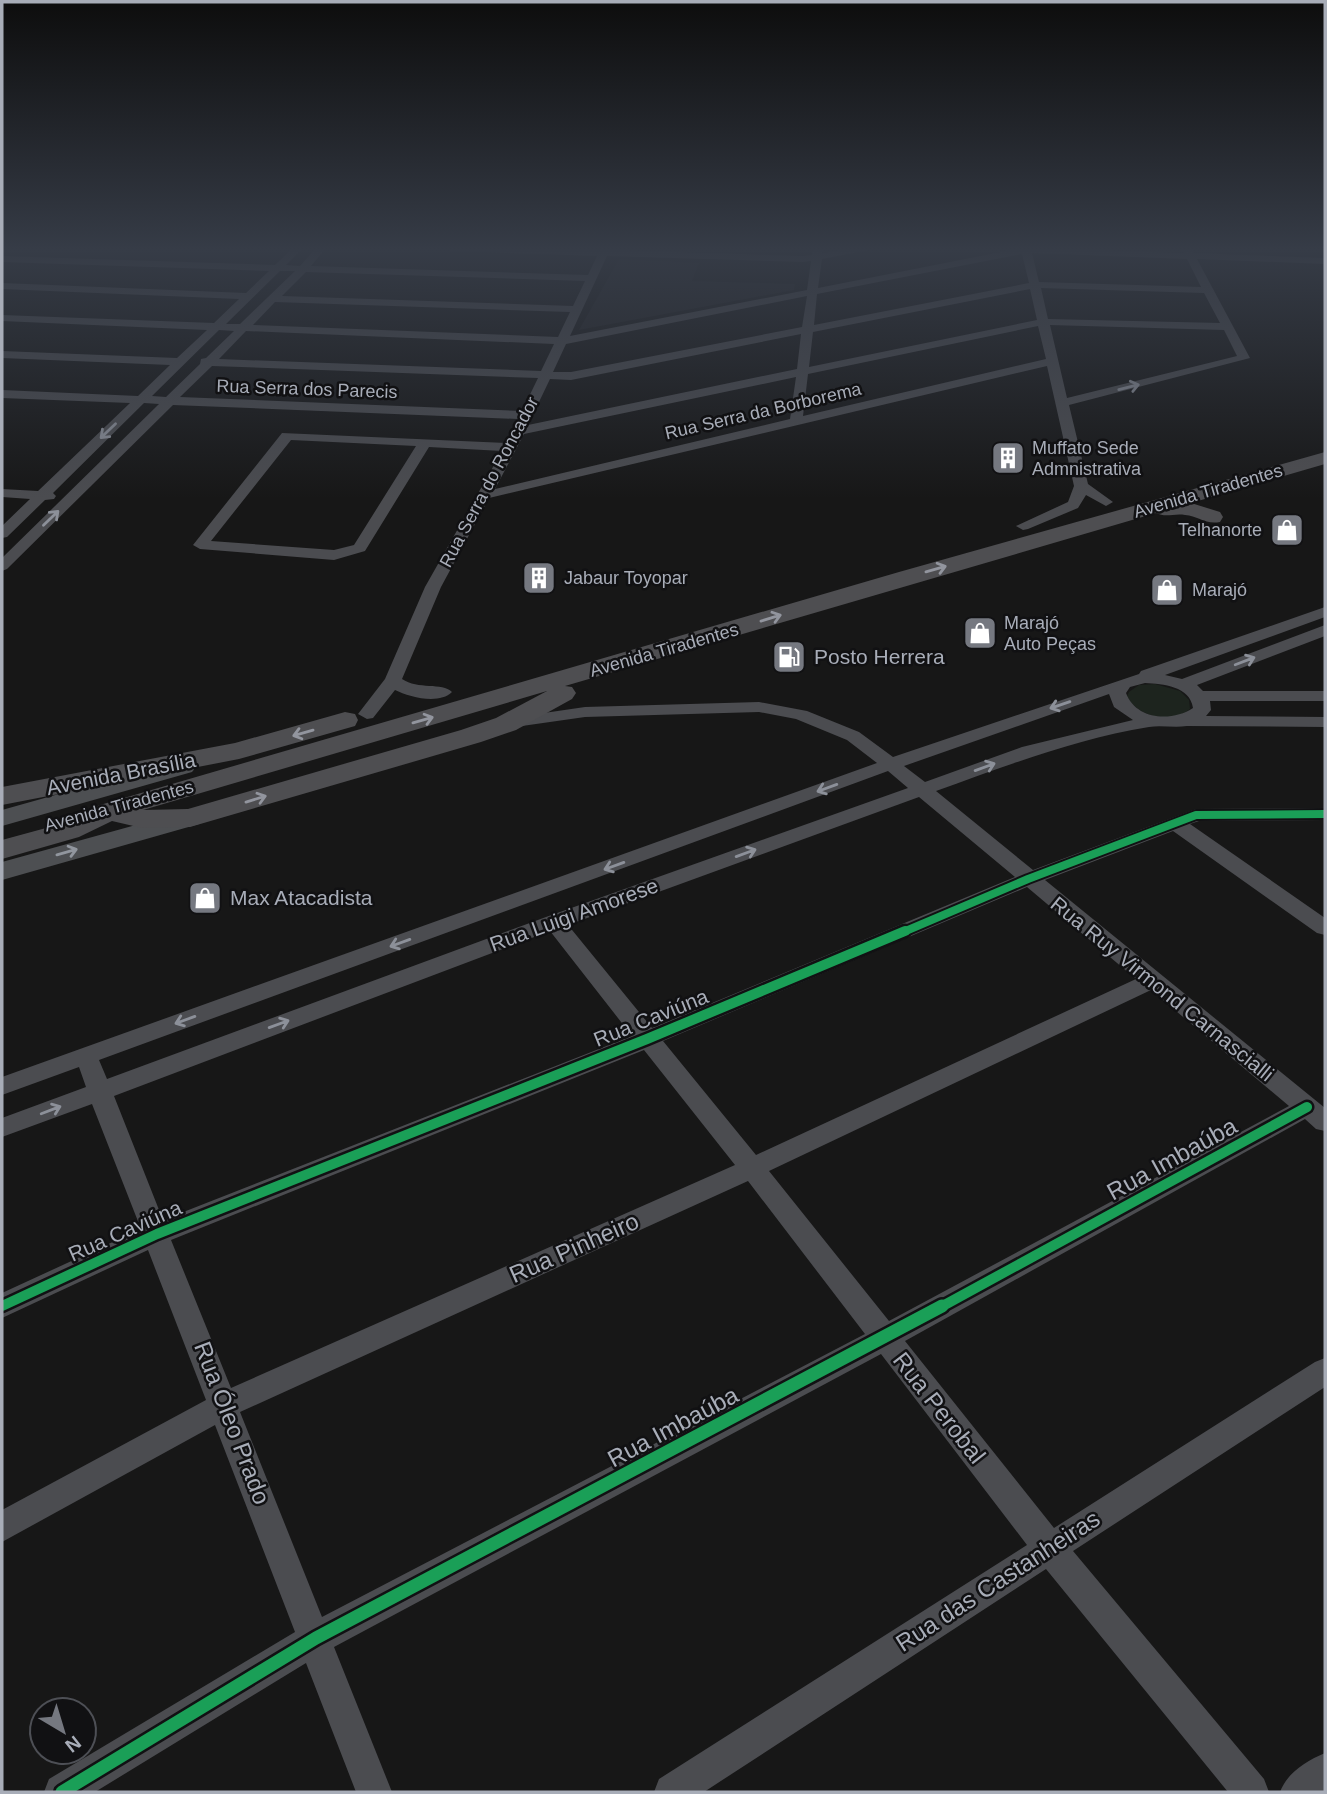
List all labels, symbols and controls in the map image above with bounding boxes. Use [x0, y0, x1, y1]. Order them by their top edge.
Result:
street label: Rua Serra dos Parecis [216, 376, 398, 402]
street label: Rua Serra da Borborema [663, 378, 864, 443]
one-way arrow [1117, 379, 1140, 393]
street label: Rua Serra do Roncador [436, 393, 542, 571]
one-way arrow [100, 423, 117, 440]
place label: Muffato Sede Admnistrativa [1032, 438, 1142, 479]
building icon: Muffato Sede Admnistrativa [989, 439, 1027, 477]
street label: Avenida Tiradentes [1131, 460, 1285, 522]
one-way arrow [42, 509, 59, 526]
shop icon: Telhanorte [1268, 511, 1306, 549]
place label: Telhanorte [1178, 520, 1262, 540]
building icon: Jabaur Toyopar [520, 559, 558, 597]
one-way arrow [924, 561, 946, 574]
place label: Jabaur Toyopar [564, 568, 688, 588]
shop icon: Marajó [1148, 571, 1186, 609]
place label: Marajó [1192, 580, 1247, 600]
one-way arrow [760, 610, 782, 623]
place label: Marajó Auto Peças [1004, 613, 1096, 654]
shop icon: Marajó Auto Peças [961, 614, 999, 652]
street label: Avenida Tiradentes [587, 619, 741, 681]
fuel station icon: Posto Herrera [770, 638, 808, 676]
place label: Posto Herrera [814, 645, 945, 668]
one-way arrow [1234, 653, 1256, 666]
one-way arrow [1049, 700, 1071, 712]
one-way arrow [412, 713, 434, 726]
one-way arrow [292, 727, 314, 740]
street label: Avenida Brasília [44, 748, 198, 799]
one-way arrow [974, 760, 996, 772]
street label: Avenida Tiradentes [42, 776, 196, 836]
one-way arrow [817, 783, 839, 795]
one-way arrow [245, 791, 267, 804]
one-way arrow [56, 845, 78, 858]
one-way arrow [734, 846, 756, 858]
one-way arrow [603, 861, 625, 873]
street label: Rua Luigi Amorese [487, 873, 661, 956]
shop icon: Max Atacadista [186, 879, 224, 917]
place label: Max Atacadista [230, 886, 373, 909]
street label: Rua Ruy Virmond Carnascialli [1046, 892, 1278, 1086]
one-way arrow [389, 938, 411, 950]
street label: Rua Caviúna [590, 984, 712, 1051]
one-way arrow [175, 1015, 197, 1027]
one-way arrow [268, 1017, 289, 1030]
one-way arrow [40, 1102, 61, 1115]
street label: Rua Imbaúba [1102, 1112, 1242, 1205]
street label: Rua Caviúna [65, 1195, 185, 1266]
street label: Rua Pinheiro [505, 1207, 643, 1288]
street label: Rua Óleo Prado [189, 1338, 276, 1508]
street label: Rua Perobal [888, 1347, 991, 1469]
street label: Rua Imbaúba [603, 1381, 743, 1472]
street label: Rua das Castanheiras [891, 1505, 1105, 1657]
north arrow [28, 1696, 98, 1766]
text: N [61, 1732, 85, 1757]

